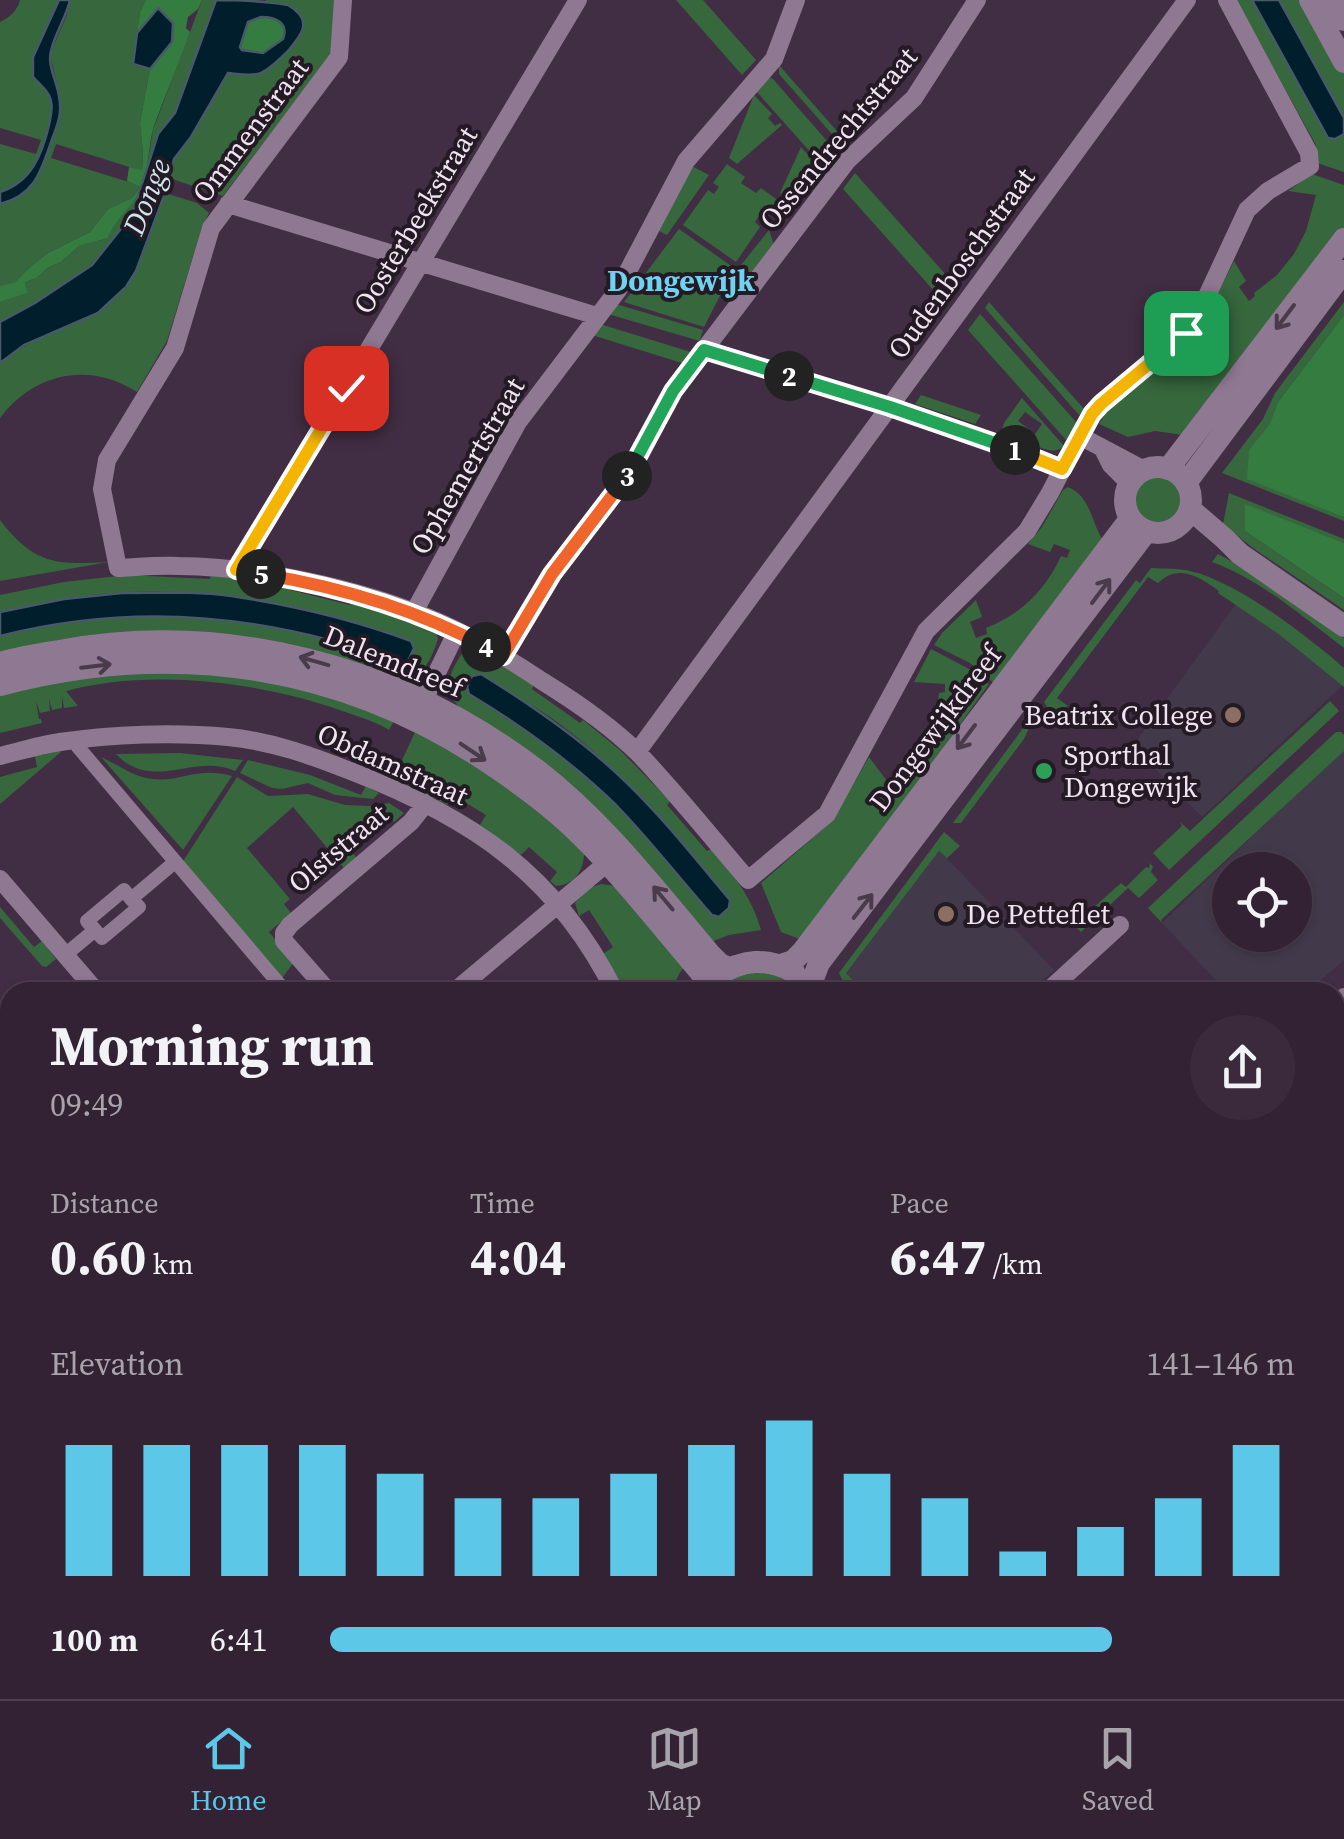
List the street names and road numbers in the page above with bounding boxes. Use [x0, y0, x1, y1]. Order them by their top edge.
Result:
street label: Ossendrechtstraat [751, 38, 926, 237]
street label: Ommenstraat [183, 49, 317, 210]
street label: Oosterbeekstraat [344, 119, 486, 321]
street label: Oudenboschstraat [879, 159, 1044, 366]
street label: Ophemertstraat [401, 370, 533, 561]
street label: Dalemdreef [318, 616, 471, 707]
street label: Dongewijkdreef [860, 636, 1011, 819]
street label: Obdamstraat [312, 714, 475, 815]
street label: Olststraat [280, 794, 397, 901]

